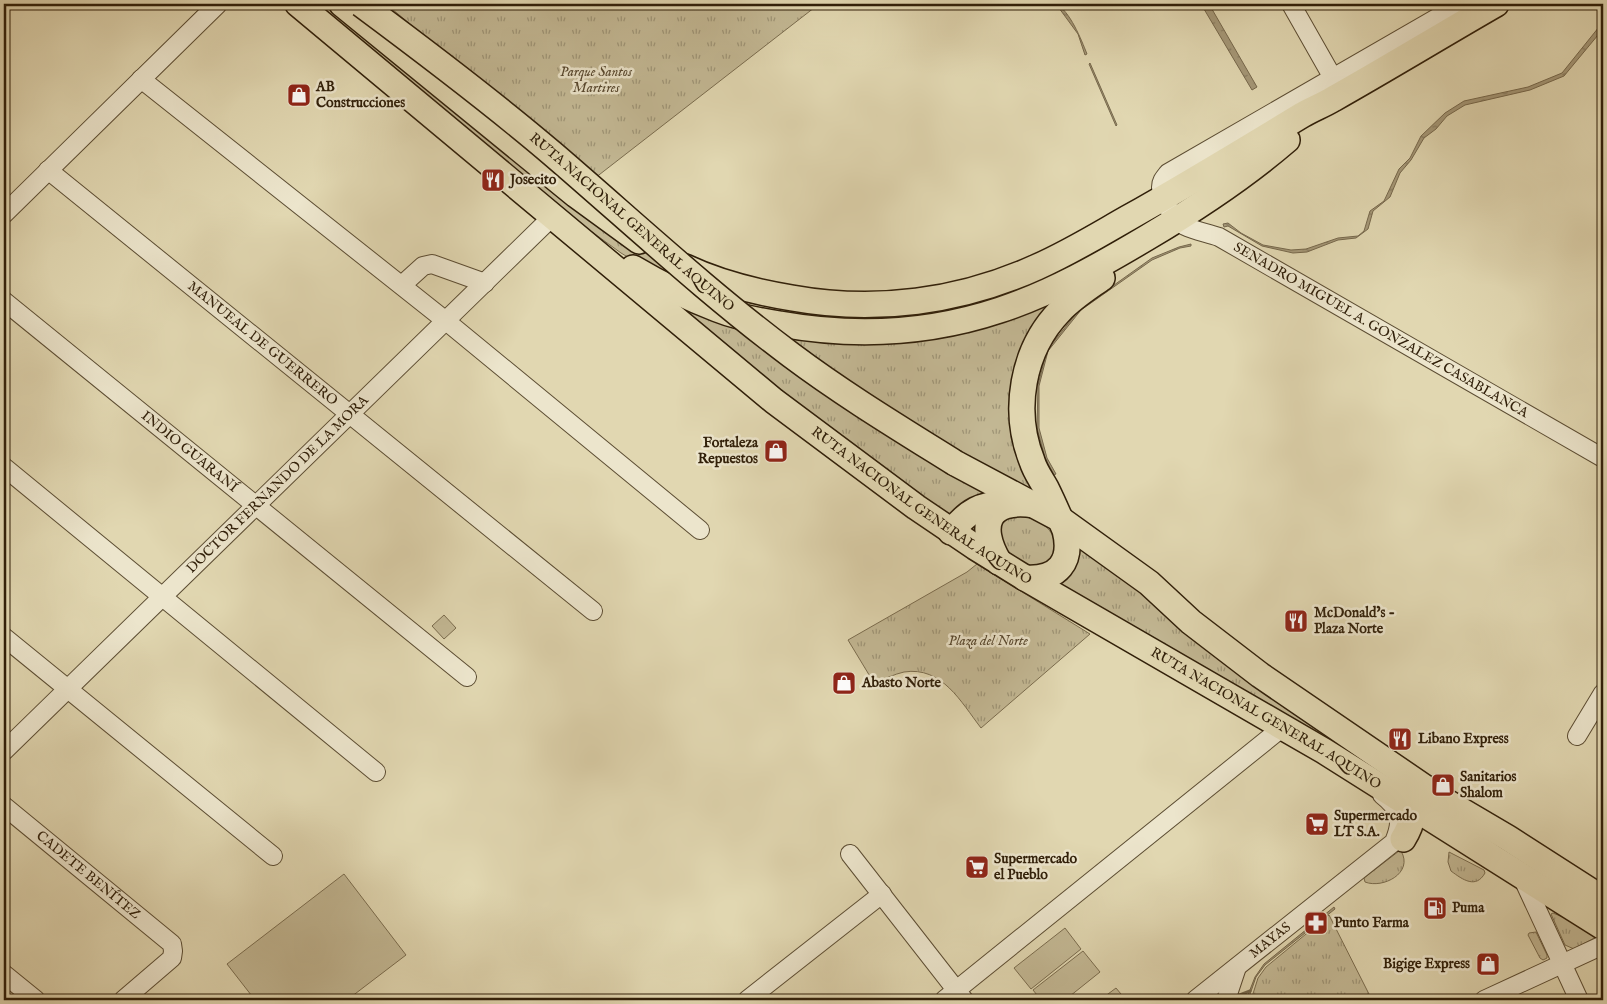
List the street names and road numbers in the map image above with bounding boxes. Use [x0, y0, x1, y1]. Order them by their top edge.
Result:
street label: RUTA NACIONAL GENERAL AQUINO [526, 129, 738, 316]
street label: SENADRO MIGUEL A. GONZALEZ CASABLANCA [1230, 238, 1532, 422]
street label: MANUEAL DE GUERRERO [184, 277, 342, 410]
street label: DOCTOR FERNANDO DE LA MORA [183, 391, 373, 577]
street label: INDIO GUARANÍ [137, 407, 243, 497]
street label: RUTA NACIONAL GENERAL AQUINO [808, 423, 1035, 589]
street label: RUTA NACIONAL GENERAL AQUINO [1147, 644, 1385, 794]
street label: CADETE BENÍTEZ [32, 827, 144, 924]
street label: MAYAS [1246, 918, 1295, 962]

